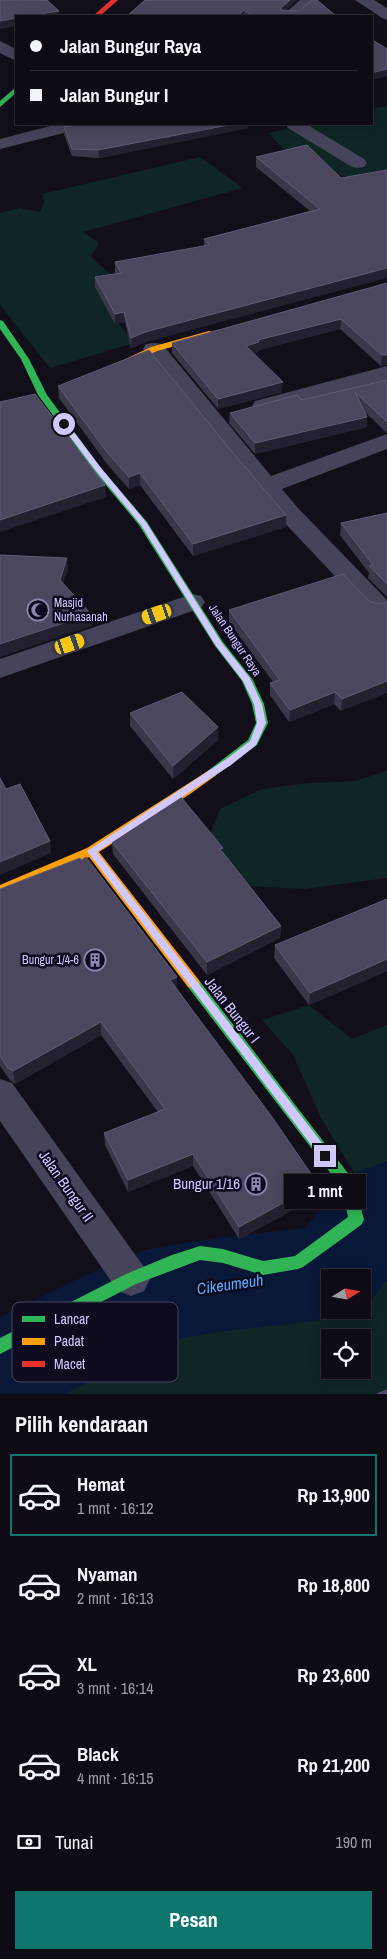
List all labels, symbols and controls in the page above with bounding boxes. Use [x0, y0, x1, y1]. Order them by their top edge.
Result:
text: Jalan Bungur Raya [60, 33, 201, 59]
text: Jalan Bungur I [60, 82, 168, 108]
route start [53, 413, 75, 435]
place label: Masjid Nurhasanah [54, 595, 108, 625]
mosque icon: Masjid Nurhasanah [26, 598, 50, 622]
street label: Jalan Bungur Raya [205, 601, 265, 680]
car [140, 602, 173, 626]
car [53, 632, 86, 656]
building icon: Bungur 1/4-6 [83, 948, 107, 972]
place label: Bungur 1/4-6 [22, 952, 79, 968]
street label: Jalan Bungur I [200, 972, 265, 1047]
route end [314, 1145, 336, 1167]
street label: Jalan Bungur II [34, 1146, 99, 1226]
building icon: Bungur 1/16 [244, 1172, 268, 1196]
place label: Bungur 1/16 [173, 1173, 240, 1194]
callout: 1 mnt [284, 1174, 366, 1208]
text: 1 mnt [308, 1180, 343, 1202]
water label: Cikeumeuh [195, 1268, 265, 1300]
north arrow [321, 1269, 371, 1319]
map controls [321, 1269, 371, 1379]
legend [12, 1302, 178, 1382]
text: Lancar [54, 1310, 89, 1328]
button: locate [321, 1329, 371, 1379]
text: Padat [54, 1332, 84, 1350]
text: Macet [54, 1355, 85, 1373]
text: Pilih kendaraan [15, 1409, 148, 1439]
text: Hemat [77, 1471, 125, 1497]
icon: car [17, 1473, 62, 1518]
text: Rp 13,900 [297, 1482, 370, 1508]
text: 1 mnt · 16:12 [77, 1497, 154, 1519]
text: Nyaman [77, 1561, 138, 1587]
icon: car [17, 1563, 62, 1608]
text: Rp 18,800 [297, 1572, 370, 1598]
text: 2 mnt · 16:13 [77, 1587, 154, 1609]
text: XL [77, 1651, 97, 1677]
icon: car [17, 1653, 62, 1698]
text: Rp 23,600 [297, 1662, 370, 1688]
text: 3 mnt · 16:14 [77, 1677, 154, 1699]
text: Black [77, 1741, 119, 1767]
icon: car [17, 1743, 62, 1788]
text: Rp 21,200 [297, 1752, 370, 1778]
text: 4 mnt · 16:15 [77, 1767, 154, 1789]
icon: cash [15, 1828, 43, 1856]
text: Tunai [55, 1829, 94, 1855]
text: 190 m [336, 1831, 372, 1853]
button: Pesan [15, 1891, 372, 1949]

